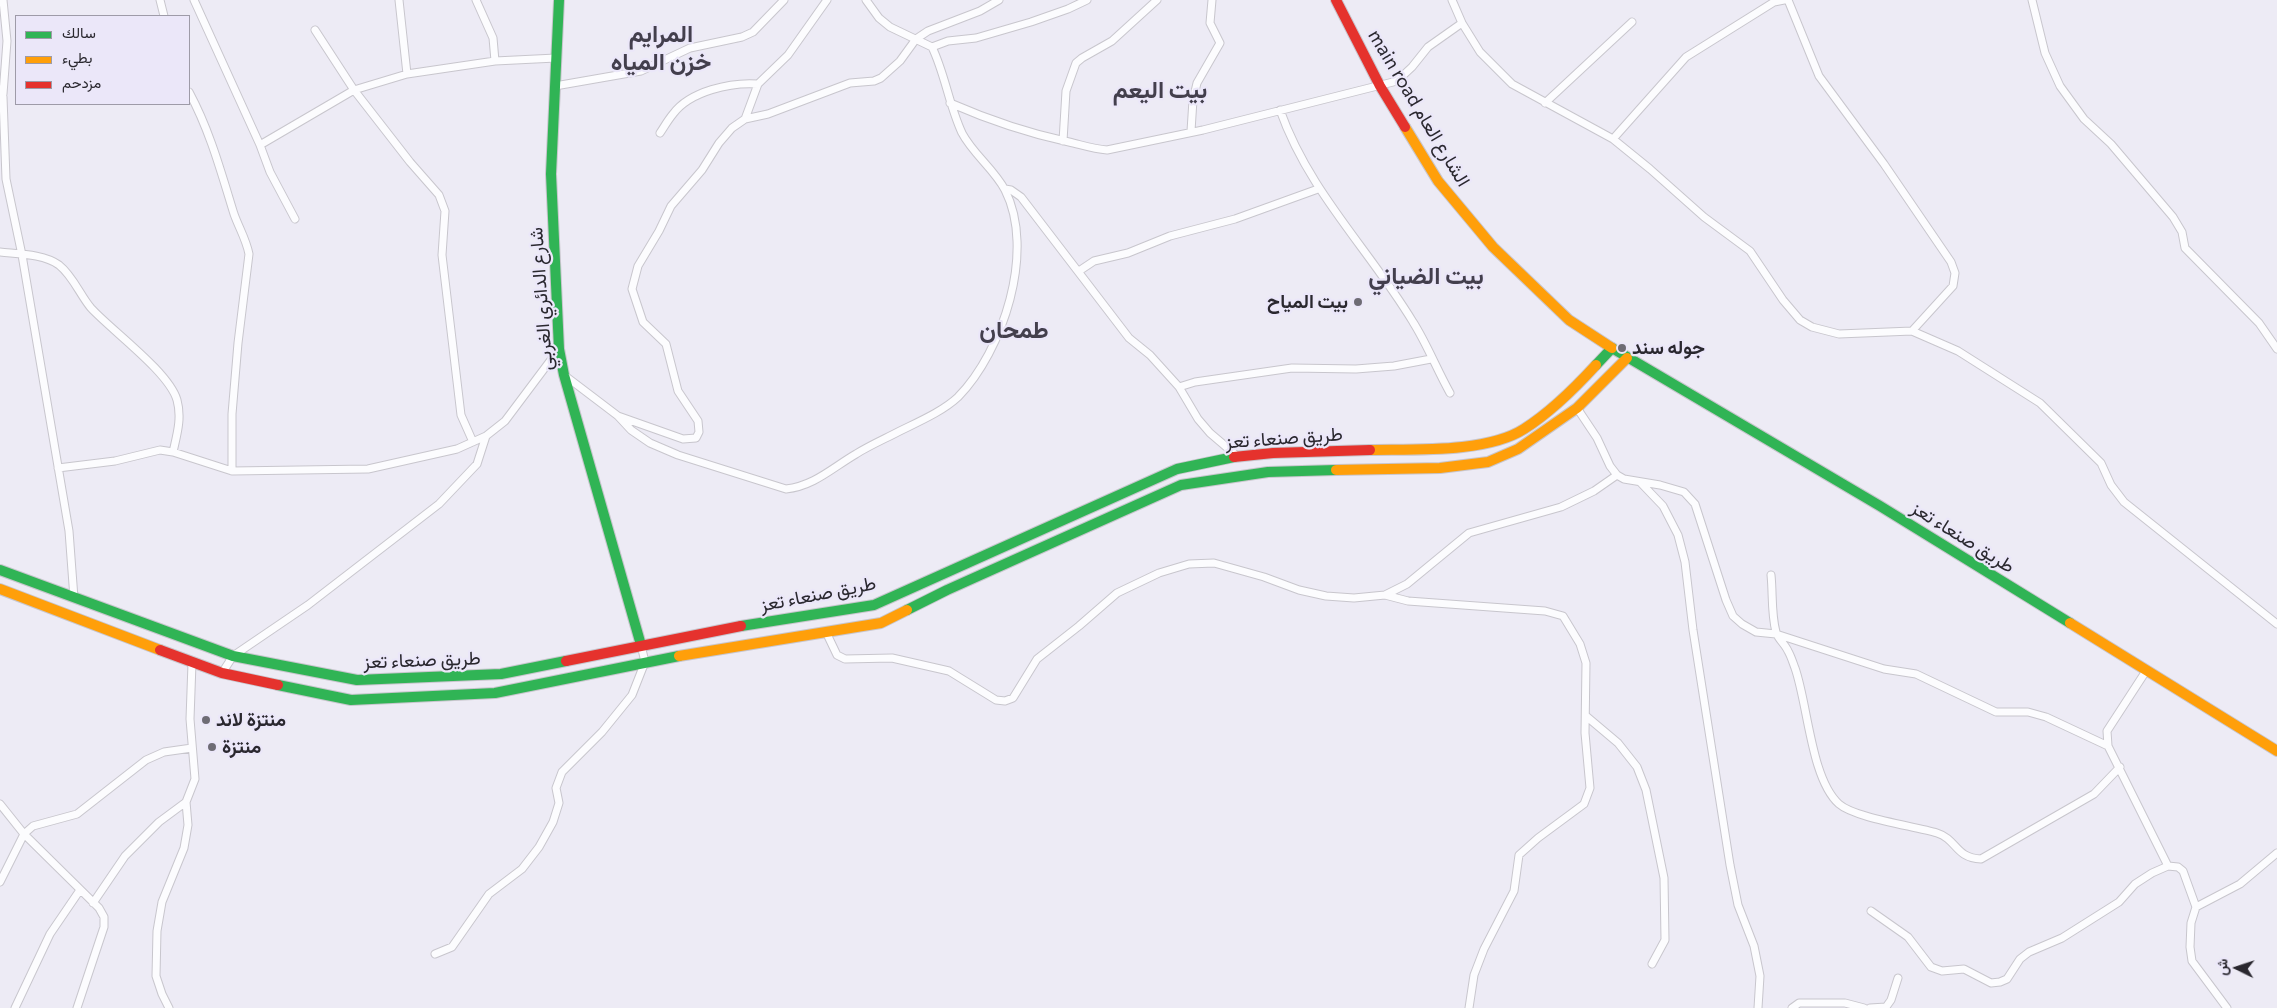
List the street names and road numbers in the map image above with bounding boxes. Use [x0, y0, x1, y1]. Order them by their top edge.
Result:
street label: main road الشارع العام [1363, 25, 1475, 191]
street label: شارع الدائري الغربي [525, 226, 557, 372]
street label: طريق صنعاء تعز [1225, 423, 1343, 453]
street label: طريق صنعاء تعز [1907, 496, 2019, 578]
street label: طريق صنعاء تعز [758, 572, 878, 616]
street label: طريق صنعاء تعز [363, 647, 481, 673]

